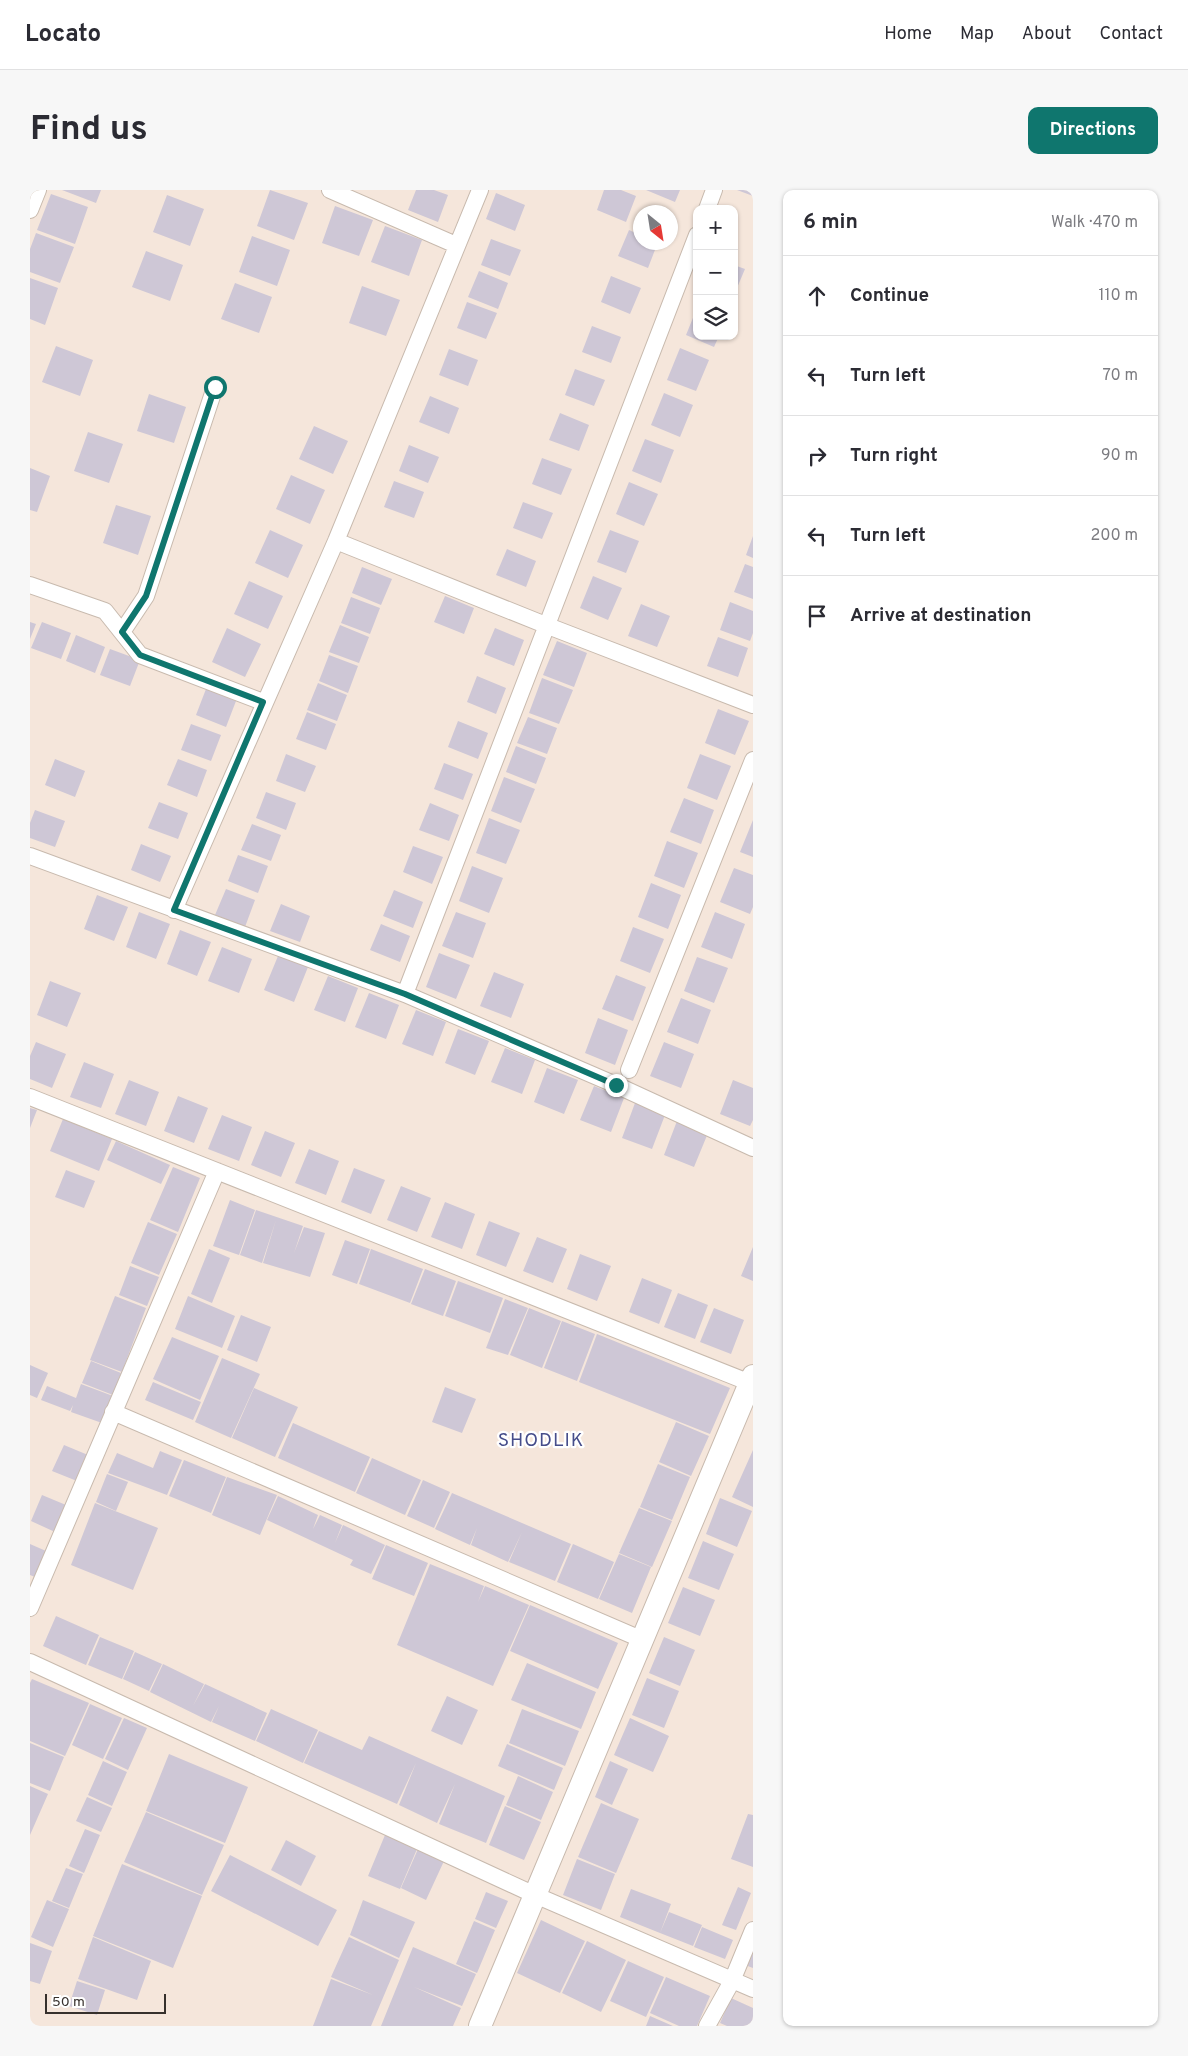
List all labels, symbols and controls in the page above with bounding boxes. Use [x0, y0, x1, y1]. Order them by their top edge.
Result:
text: Locato [25, 20, 101, 50]
text: Home [884, 23, 932, 46]
text: Map [960, 23, 994, 46]
text: About [1022, 23, 1071, 46]
text: Contact [1099, 23, 1163, 46]
button: Directions [1028, 107, 1158, 154]
text: Find us [30, 108, 148, 152]
north arrow [633, 205, 678, 250]
map controls [693, 205, 738, 340]
button: + [693, 205, 738, 250]
text: 6 min [803, 209, 858, 236]
text: Walk · 470 m [1051, 213, 1138, 233]
button: − [693, 250, 738, 295]
icon: ahead [803, 282, 831, 310]
text: Continue [850, 284, 929, 308]
text: 110 m [1098, 286, 1138, 306]
button: layers [693, 295, 738, 340]
icon: left [803, 362, 831, 390]
text: Turn left [850, 364, 926, 388]
text: 70 m [1103, 366, 1138, 386]
route start [204, 376, 227, 399]
icon: right [803, 442, 831, 470]
text: Turn right [850, 444, 938, 468]
text: 90 m [1101, 446, 1138, 466]
icon: left [803, 522, 831, 550]
text: Turn left [850, 524, 926, 548]
text: 200 m [1090, 526, 1138, 546]
icon: arrive [803, 602, 831, 630]
text: Arrive at destination [850, 604, 1031, 628]
route end [605, 1074, 628, 1097]
district label: SHODLIK [498, 1429, 584, 1453]
scale bar [45, 1991, 166, 2014]
text: 50 m [52, 1994, 85, 2011]

